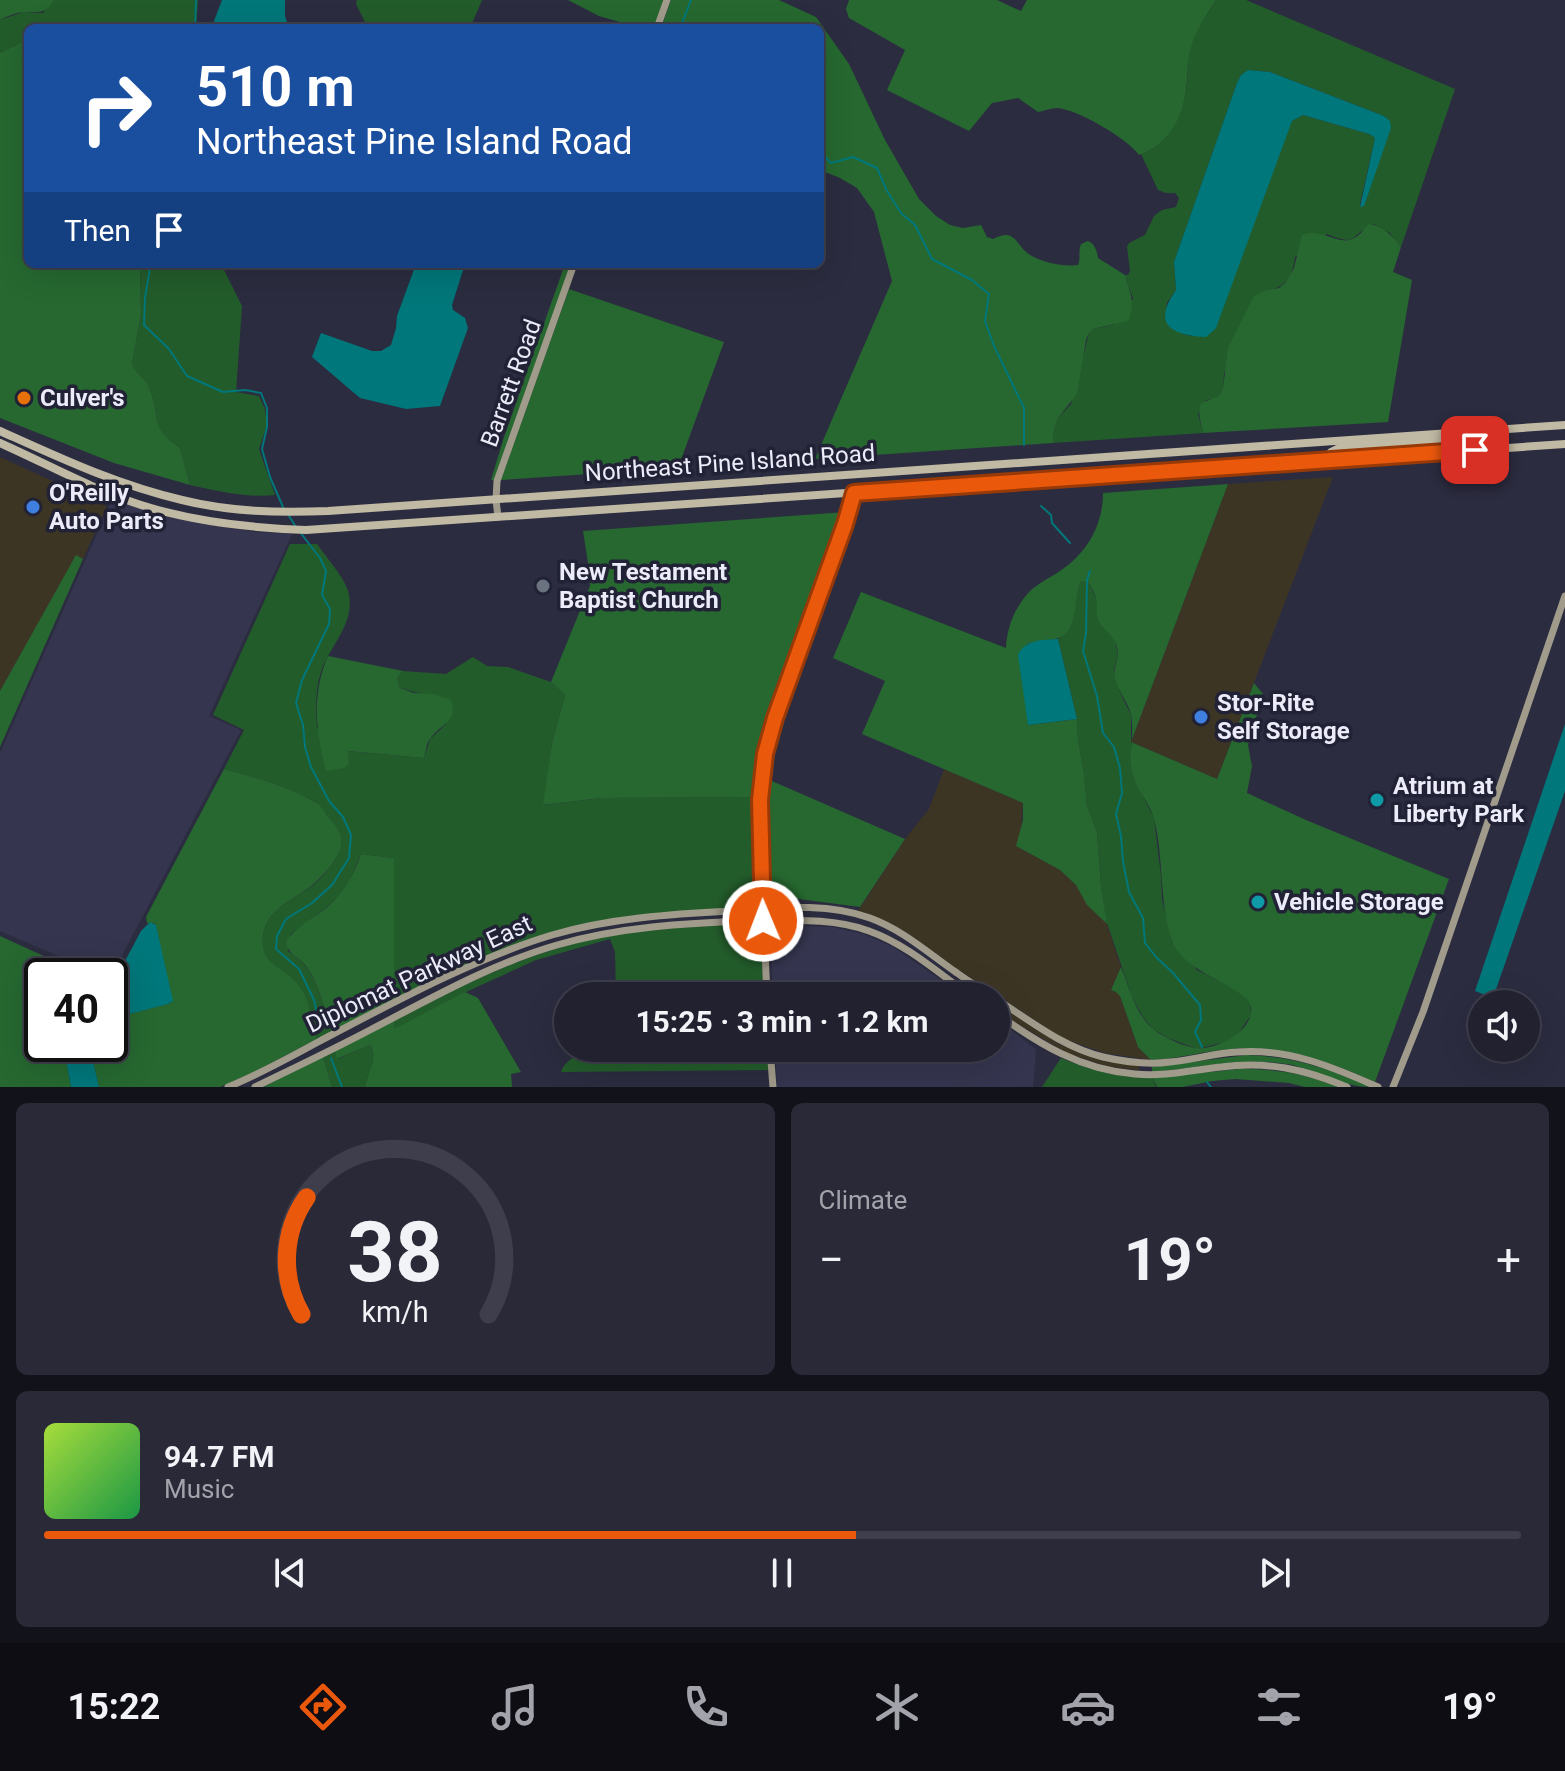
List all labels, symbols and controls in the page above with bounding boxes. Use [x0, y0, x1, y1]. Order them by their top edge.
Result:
text: 510 m [196, 54, 355, 120]
icon: right [64, 56, 168, 160]
text: Northeast Pine Island Road [196, 121, 633, 163]
icon: arrive [147, 208, 191, 252]
text: Then [64, 213, 131, 248]
street label: Barrett Road [475, 315, 547, 451]
place label: Culver's [40, 384, 125, 412]
marker: Culver's [15, 389, 33, 407]
pin [1441, 416, 1509, 484]
icon: arrive [1453, 428, 1497, 472]
street label: Northeast Pine Island Road [584, 439, 876, 487]
place label: O'Reilly Auto Parts [49, 479, 164, 535]
marker: O'Reilly Auto Parts [24, 498, 42, 516]
place label: New Testament Baptist Church [559, 558, 727, 614]
marker: New Testament Baptist Church [534, 577, 552, 595]
place label: Stor-Rite Self Storage [1217, 689, 1350, 745]
marker: Stor-Rite Self Storage [1192, 708, 1210, 726]
place label: Atrium at Liberty Park [1393, 772, 1525, 828]
marker: Atrium at Liberty Park [1368, 791, 1386, 809]
position arrow [721, 879, 805, 963]
place label: Vehicle Storage [1274, 888, 1444, 916]
marker: Vehicle Storage [1249, 893, 1267, 911]
street label: Diplomat Parkway East [302, 909, 537, 1039]
speed limit sign: 40 [24, 958, 128, 1062]
map controls [1468, 990, 1540, 1062]
button: sound [1468, 990, 1540, 1062]
text: 15:25 · 3 min · 1.2 km [635, 1004, 929, 1039]
text: Climate [819, 1185, 907, 1215]
text: 38 [348, 1204, 443, 1301]
text: 19° [1124, 1224, 1216, 1295]
text: − [819, 1234, 844, 1286]
text: + [1496, 1234, 1521, 1286]
text: km/h [362, 1295, 429, 1329]
text: 94.7 FM [164, 1439, 275, 1474]
text: Music [164, 1474, 234, 1504]
icon: previous [268, 1551, 312, 1595]
icon: pause [760, 1551, 804, 1595]
icon: next [1253, 1551, 1297, 1595]
icon: directions [295, 1679, 351, 1735]
icon: music [487, 1679, 543, 1735]
icon: phone [678, 1679, 734, 1735]
icon: climate [869, 1679, 925, 1735]
icon: car [1060, 1679, 1116, 1735]
icon: filters [1251, 1679, 1307, 1735]
text: 15:22 [68, 1686, 160, 1728]
text: 19° [1442, 1686, 1497, 1728]

